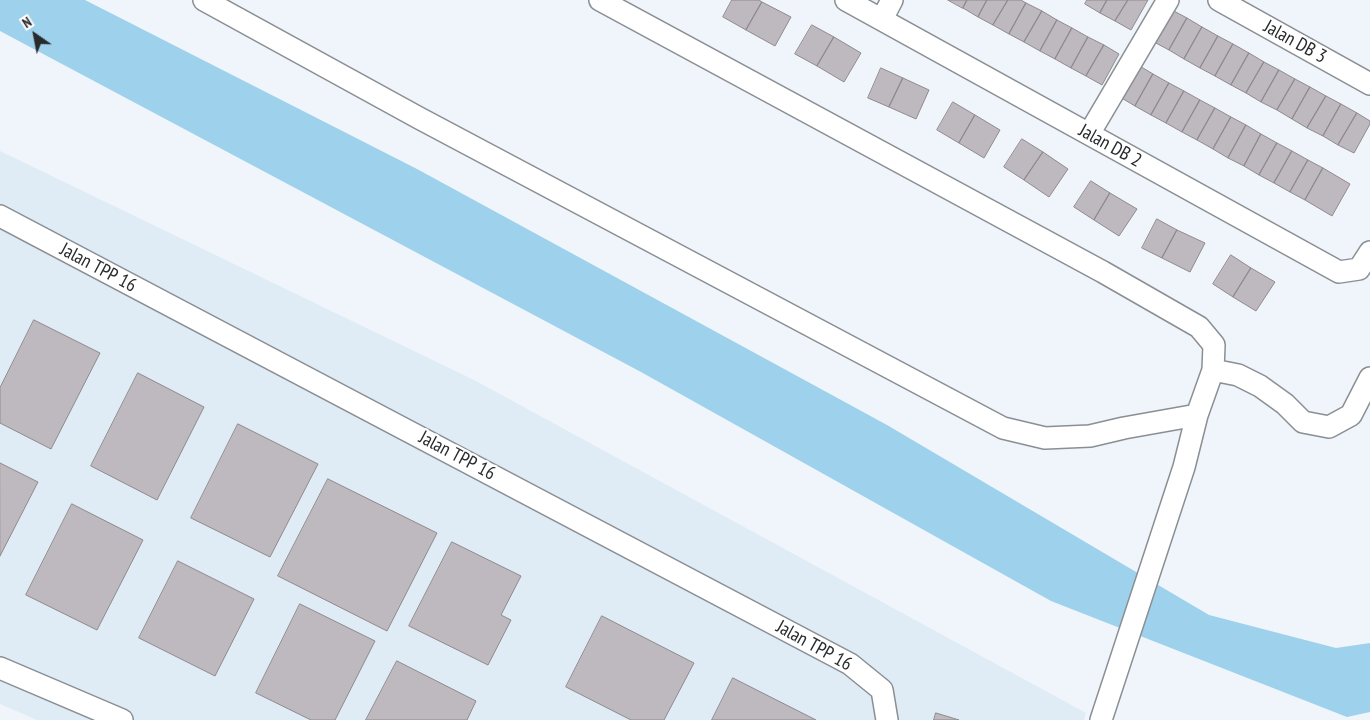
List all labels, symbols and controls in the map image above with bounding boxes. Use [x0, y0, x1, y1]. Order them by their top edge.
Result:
north arrow [10, 10, 60, 60]
text: N [19, 13, 35, 32]
street label: Jalan DB 3 [1260, 16, 1330, 68]
street label: Jalan DB 2 [1075, 120, 1145, 172]
street label: Jalan TPP 16 [56, 238, 140, 298]
street label: Jalan TPP 16 [415, 426, 499, 486]
street label: Jalan TPP 16 [772, 616, 856, 676]

